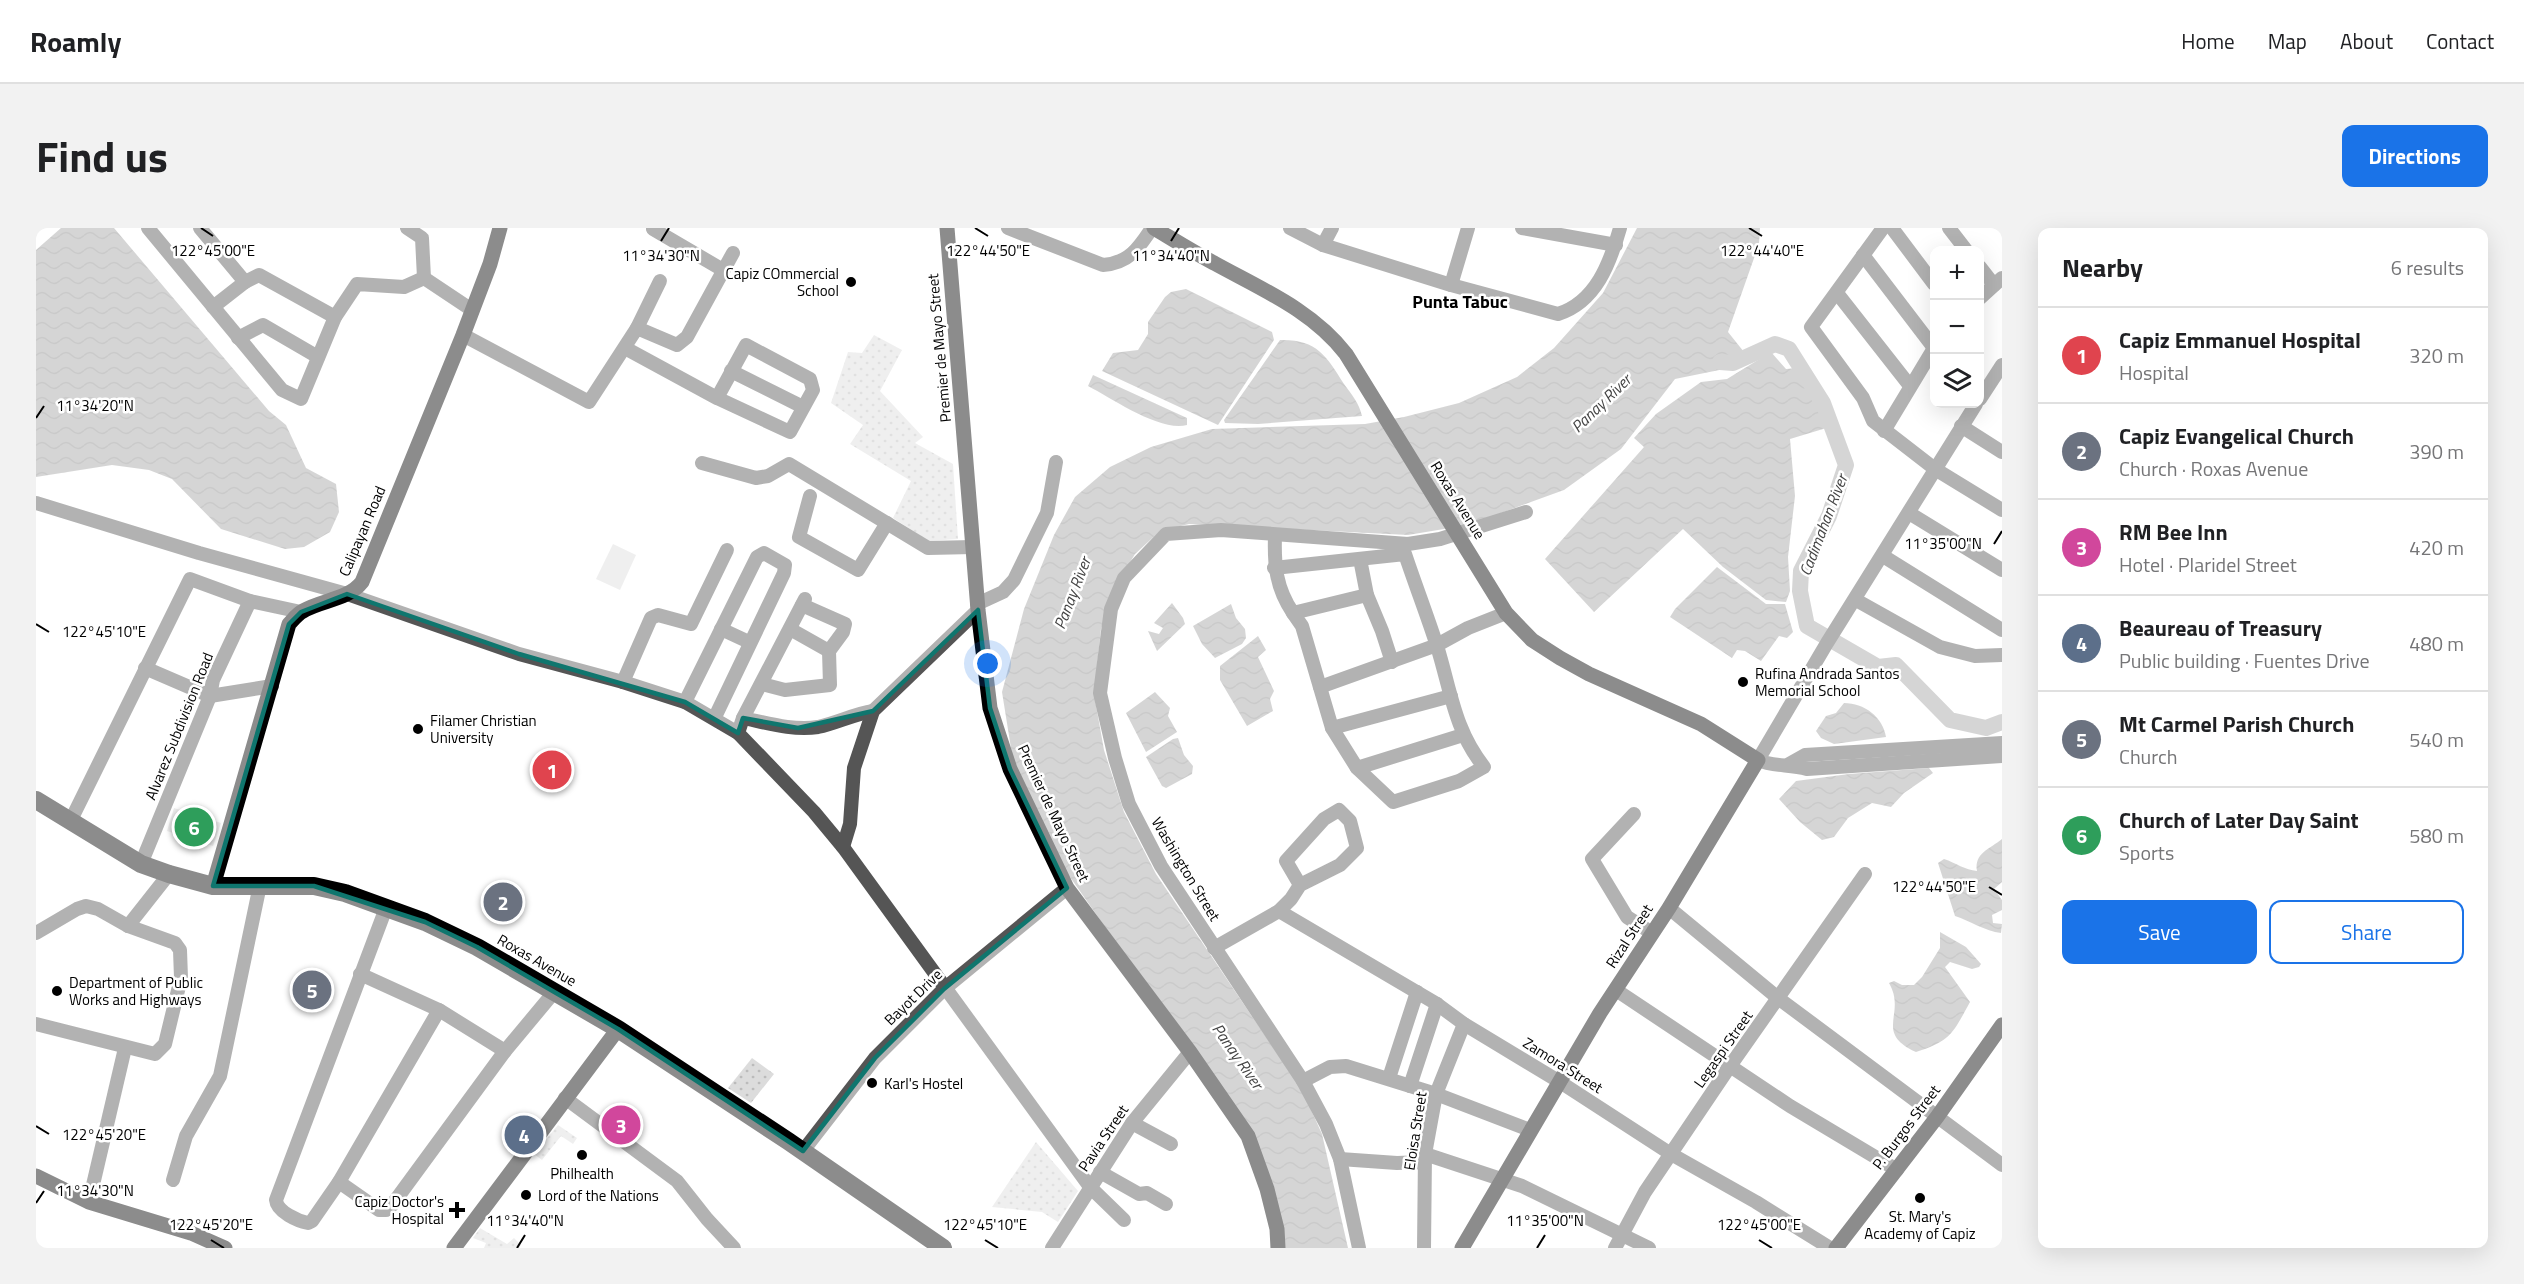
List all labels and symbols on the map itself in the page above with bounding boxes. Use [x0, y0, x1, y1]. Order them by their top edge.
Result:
text: 122°45'00"E [171, 239, 255, 262]
text: 122°44'50"E [946, 239, 1030, 262]
text: 122°44'40"E [1720, 239, 1804, 262]
text: 11°34'30"N [622, 244, 700, 267]
text: 11°34'40"N [1132, 244, 1210, 267]
place label: Capiz COmmercial School [726, 262, 839, 302]
street label: Premier de Mayo Street [921, 272, 957, 423]
marker: Capiz COmmercial School [844, 275, 858, 289]
district label: Punta Tabuc [1412, 288, 1508, 315]
water label: Panay River [1566, 367, 1638, 438]
text: 11°34'20"N [56, 394, 134, 417]
street label: Roxas Avenue [1425, 456, 1491, 544]
water label: Cadimahan River [1793, 469, 1854, 579]
street label: Calipayan Road [333, 482, 391, 580]
text: 11°35'00"N [1904, 532, 1982, 555]
water label: Panay River [1047, 552, 1097, 632]
text: 122°45'10"E [62, 620, 146, 643]
street label: Alvarez Subdivision Road [139, 649, 219, 803]
your location [973, 649, 1002, 678]
place label: Rufina Andrada Santos Memorial School [1755, 662, 1900, 702]
marker: Rufina Andrada Santos Memorial School [1736, 675, 1750, 689]
place label: Filamer Christian University [430, 709, 537, 749]
marker: Filamer Christian University [411, 722, 425, 736]
street label: Premier de Mayo Street [1012, 740, 1096, 886]
pin: 1 [532, 748, 572, 792]
pin: 6 [174, 804, 214, 850]
street label: Washington Street [1146, 813, 1227, 926]
text: 122°44'50"E [1892, 875, 1976, 898]
pin: 2 [484, 880, 522, 924]
street label: Rizal Street [1600, 899, 1659, 973]
street label: Roxas Avenue [493, 928, 581, 992]
street label: Bayot Drive [879, 963, 947, 1031]
pin: 5 [292, 968, 332, 1012]
place label: Department of Public Works and Highways [69, 971, 203, 1011]
marker: Department of Public Works and Highways [50, 984, 64, 998]
street label: Legaspi Street [1688, 1005, 1759, 1092]
water label: Panay River [1207, 1018, 1271, 1095]
street label: Zamora Street [1518, 1031, 1608, 1099]
place label: Karl's Hostel [884, 1072, 963, 1095]
marker: Karl's Hostel [865, 1076, 879, 1090]
street label: P. Burgos Street [1866, 1079, 1946, 1174]
street label: Eloisa Street [1397, 1089, 1433, 1172]
street label: Pavia Street [1072, 1099, 1134, 1176]
pin: 3 [602, 1102, 640, 1148]
pin: 4 [504, 1112, 544, 1158]
text: 122°45'20"E [62, 1123, 146, 1146]
marker: Philhealth [575, 1148, 589, 1162]
place label: Philhealth [550, 1162, 614, 1185]
text: 11°34'30"N [56, 1179, 134, 1202]
place label: Lord of the Nations [538, 1184, 659, 1207]
marker: Lord of the Nations [519, 1188, 533, 1202]
place label: Capiz Doctor's Hospital [354, 1190, 444, 1230]
marker: St. Mary's Academy of Capiz [1913, 1191, 1927, 1205]
marker: Capiz Doctor's Hospital [448, 1201, 466, 1219]
place label: St. Mary's Academy of Capiz [1864, 1205, 1976, 1245]
text: 11°34'40"N [486, 1209, 564, 1232]
text: 11°35'00"N [1506, 1209, 1584, 1232]
text: 122°45'20"E [169, 1213, 253, 1236]
text: 122°45'10"E [943, 1213, 1027, 1236]
text: 122°45'00"E [1717, 1213, 1801, 1236]

